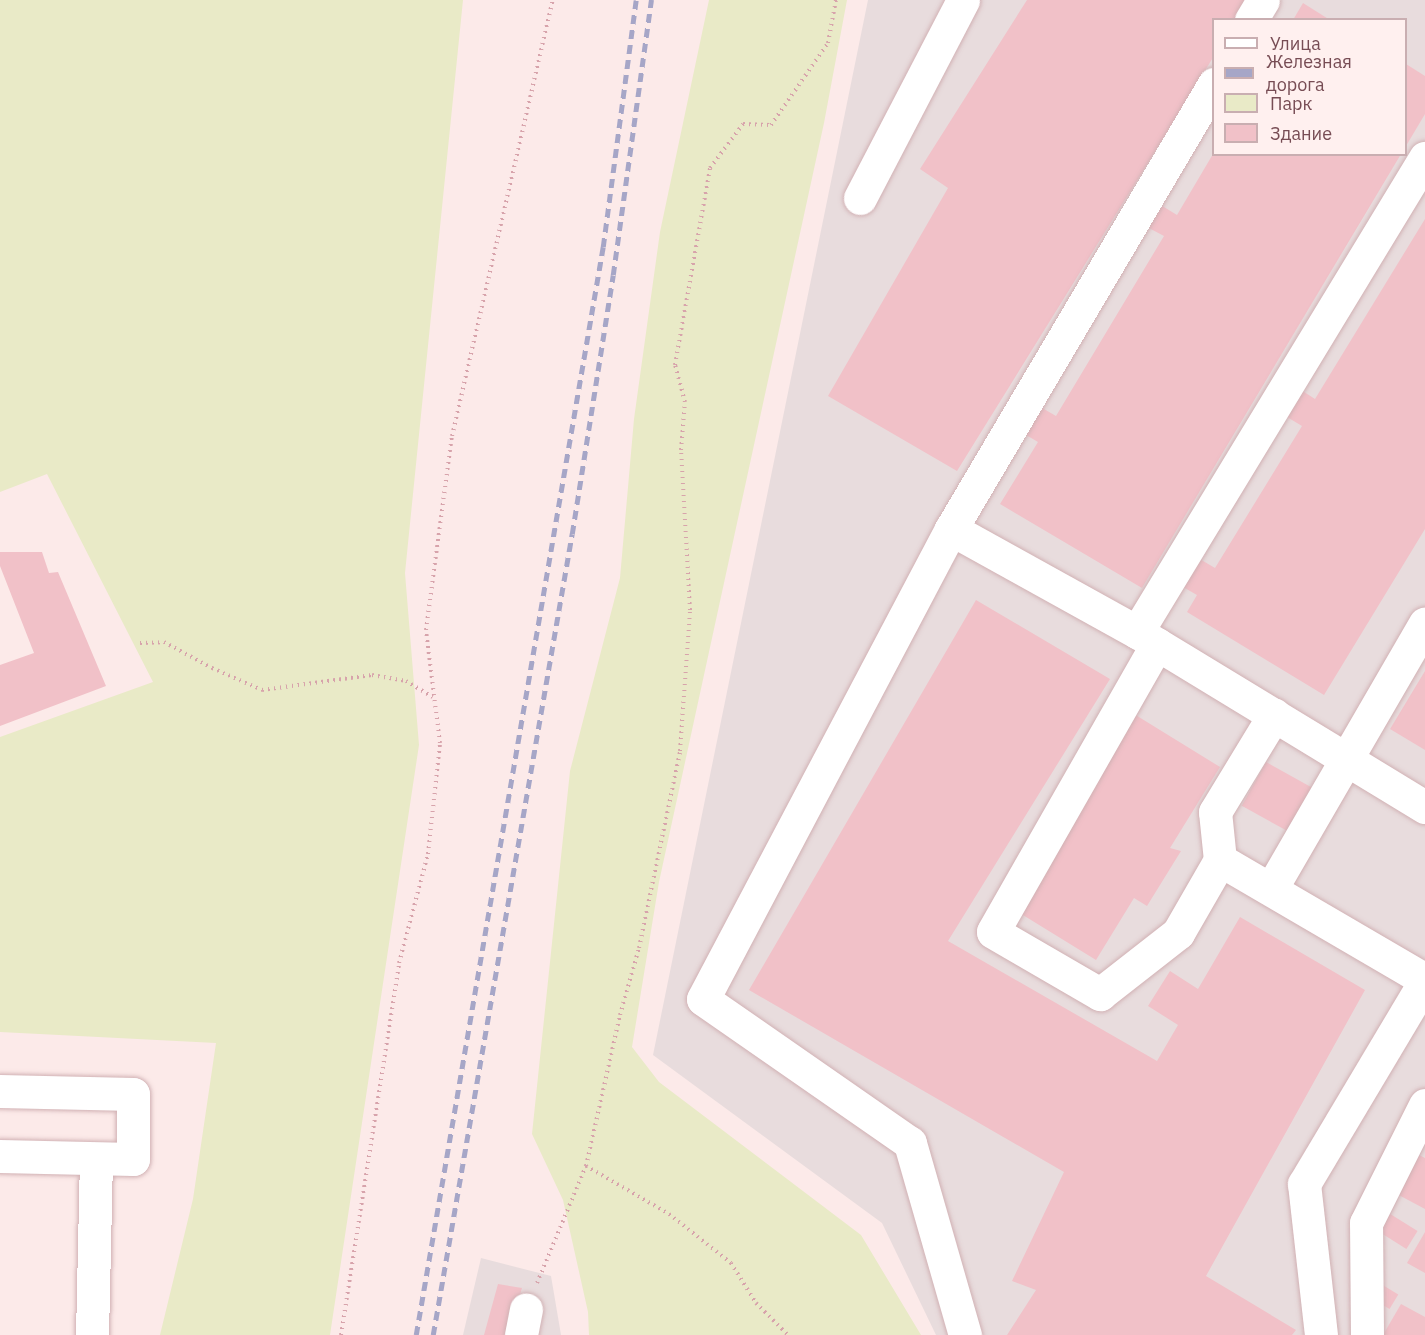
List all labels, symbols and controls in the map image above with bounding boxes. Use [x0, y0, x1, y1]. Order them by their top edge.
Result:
legend [1212, 18, 1407, 156]
text: Улица [1270, 32, 1321, 55]
text: Железная дорога [1266, 50, 1352, 96]
text: Парк [1270, 92, 1312, 115]
text: Здание [1270, 122, 1332, 145]

